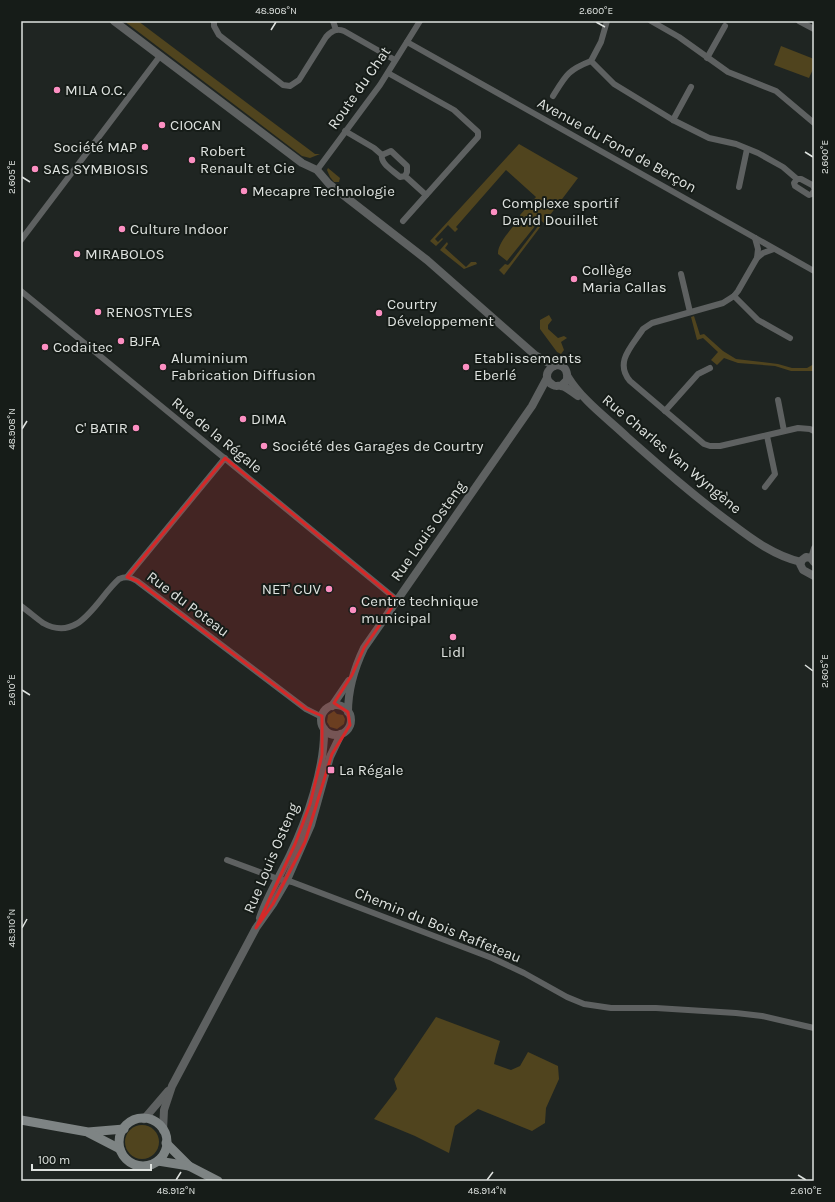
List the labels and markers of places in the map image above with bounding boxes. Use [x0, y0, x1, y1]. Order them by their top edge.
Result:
place label: MILA O.C. [65, 81, 126, 99]
marker: MILA O.C. [52, 85, 62, 95]
place label: CIOCAN [170, 116, 221, 134]
marker: CIOCAN [157, 120, 167, 130]
place label: Société MAP [53, 138, 137, 156]
marker: Société MAP [140, 142, 150, 152]
place label: Robert Renault et Cie [200, 142, 295, 177]
marker: Robert Renault et Cie [187, 155, 197, 165]
place label: SAS SYMBIOSIS [43, 160, 148, 178]
marker: SAS SYMBIOSIS [30, 164, 40, 174]
place label: Mecapre Technologie [252, 182, 395, 200]
marker: Mecapre Technologie [239, 186, 249, 196]
place label: Complexe sportif David Douillet [502, 194, 619, 229]
marker: Complexe sportif David Douillet [489, 207, 499, 217]
place label: Culture Indoor [130, 220, 228, 238]
marker: Culture Indoor [117, 224, 127, 234]
place label: MIRABOLOS [85, 245, 164, 263]
marker: MIRABOLOS [72, 249, 82, 259]
place label: Collège Maria Callas [582, 261, 667, 296]
marker: Collège Maria Callas [569, 274, 579, 284]
place label: Courtry Développement [387, 295, 494, 330]
place label: RENOSTYLES [106, 303, 193, 321]
marker: RENOSTYLES [93, 307, 103, 317]
marker: Courtry Développement [374, 308, 384, 318]
place label: BJFA [129, 332, 160, 350]
marker: BJFA [116, 336, 126, 346]
place label: Codaitec [53, 338, 113, 356]
marker: Codaitec [40, 342, 50, 352]
place label: Aluminium Fabrication Diffusion [171, 349, 316, 384]
place label: Etablissements Eberlé [474, 349, 582, 384]
marker: Aluminium Fabrication Diffusion [158, 362, 168, 372]
marker: Etablissements Eberlé [461, 362, 471, 372]
place label: DIMA [251, 410, 287, 428]
marker: DIMA [238, 414, 248, 424]
place label: C' BATIR [75, 419, 128, 437]
marker: C' BATIR [131, 423, 141, 433]
place label: Société des Garages de Courtry [272, 437, 483, 455]
marker: Société des Garages de Courtry [259, 441, 269, 451]
place label: NET' CUV [262, 580, 322, 598]
marker: NET' CUV [324, 584, 334, 594]
place label: Centre technique municipal [361, 592, 479, 627]
marker: Centre technique municipal [348, 605, 358, 615]
marker: Lidl [448, 632, 458, 642]
place label: Lidl [441, 643, 465, 661]
place label: La Régale [339, 761, 403, 779]
marker: La Régale [326, 765, 336, 775]

